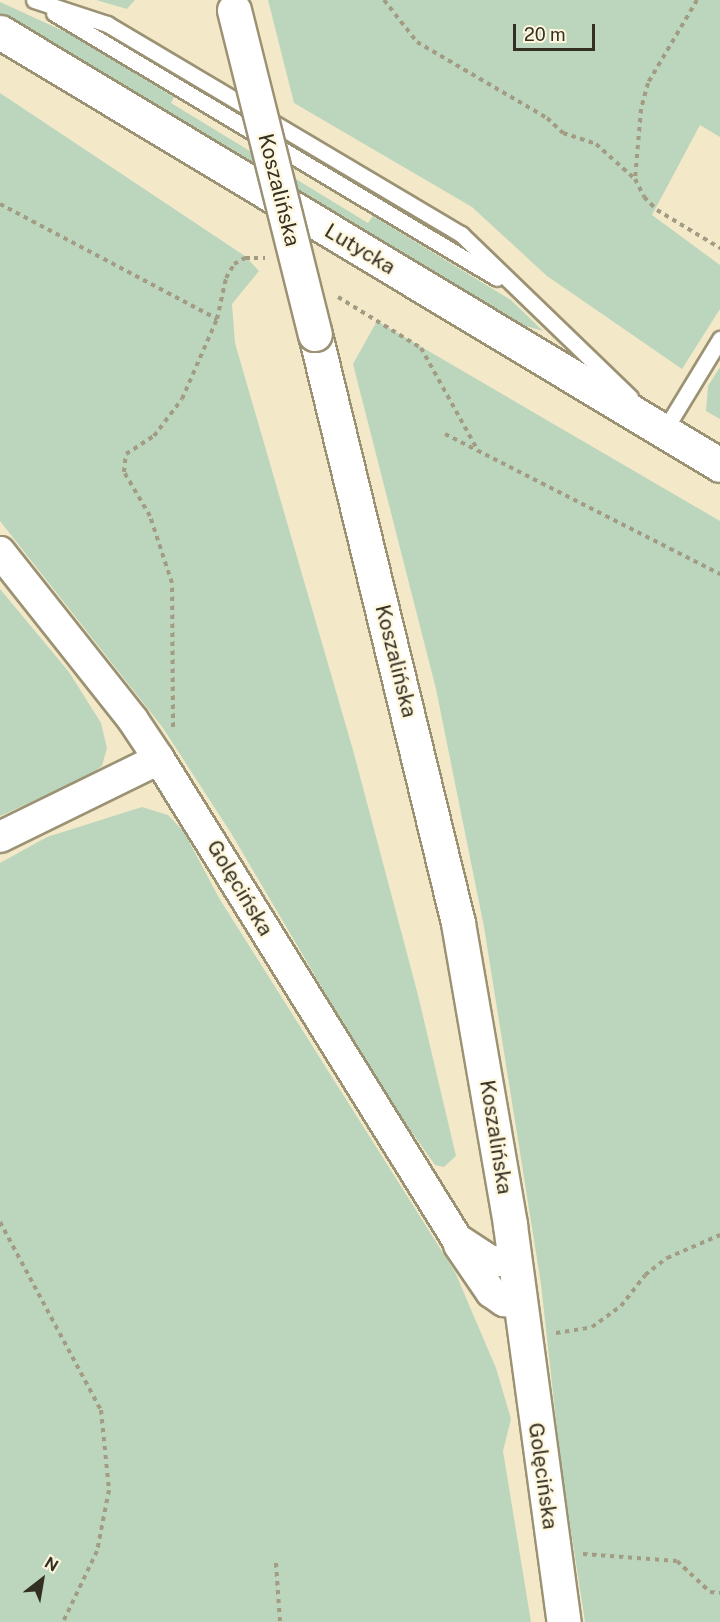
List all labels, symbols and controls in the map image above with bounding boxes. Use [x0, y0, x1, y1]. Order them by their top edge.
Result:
scale bar [516, 12, 598, 50]
text: 20 m [524, 24, 566, 45]
street label: Koszalińska [253, 131, 305, 249]
street label: Lutycka [320, 218, 400, 280]
street label: Koszalińska [370, 602, 422, 720]
street label: Golęcińska [202, 835, 278, 941]
street label: Koszalińska [475, 1078, 517, 1196]
street label: Golęcińska [523, 1421, 563, 1531]
north arrow [12, 1550, 72, 1610]
text: N [41, 1553, 62, 1576]

